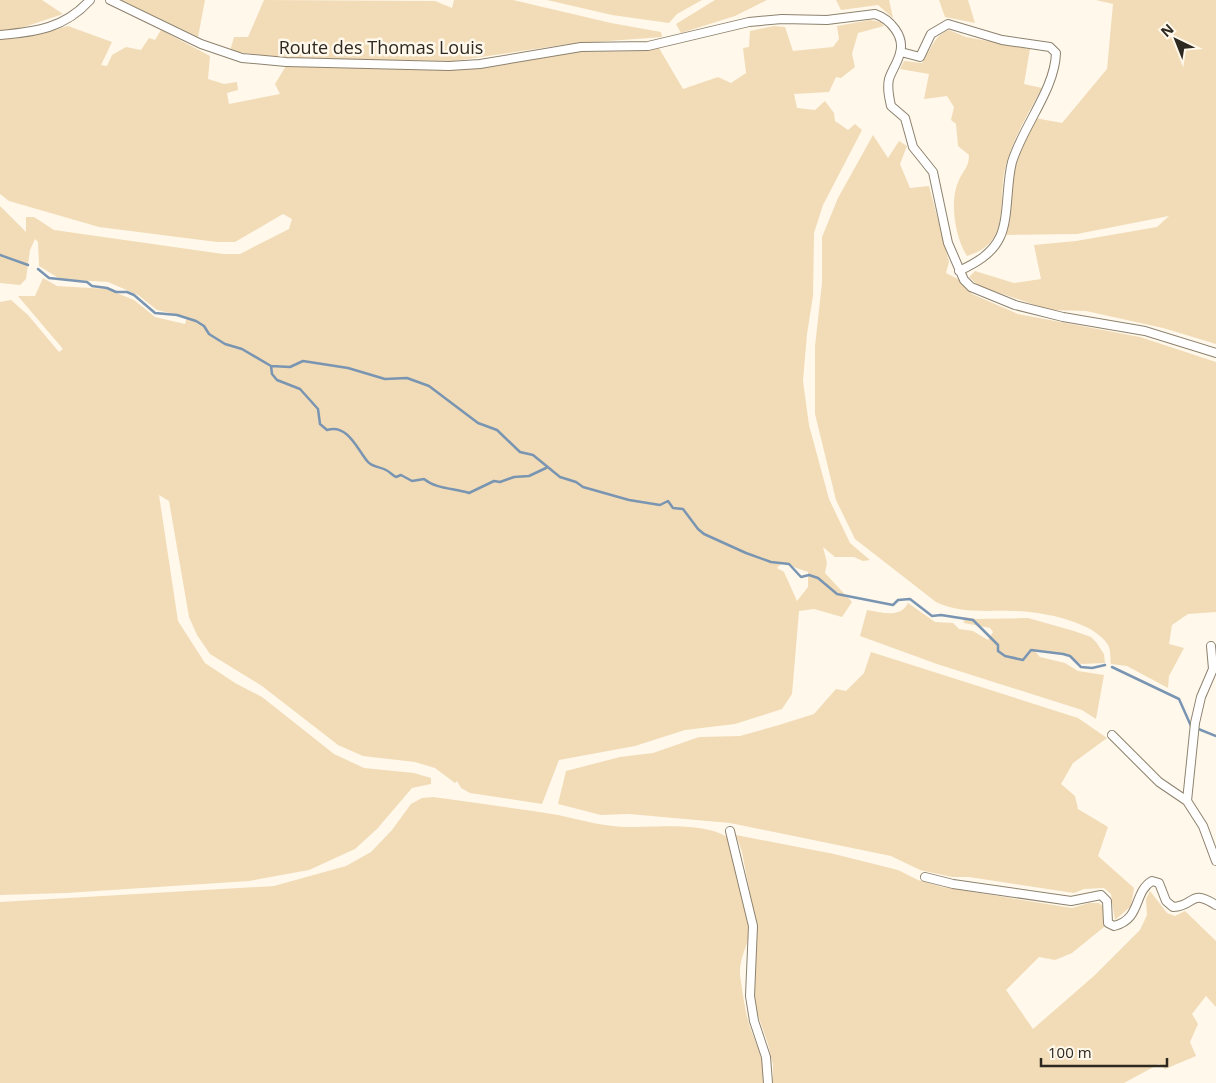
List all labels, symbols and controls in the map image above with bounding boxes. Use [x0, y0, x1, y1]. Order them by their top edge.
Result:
north arrow [1151, 15, 1201, 65]
text: N [1156, 19, 1177, 41]
street label: Route des Thomas Louis [279, 35, 483, 59]
scale bar [1041, 1036, 1167, 1068]
text: 100 m [1048, 1042, 1092, 1062]

